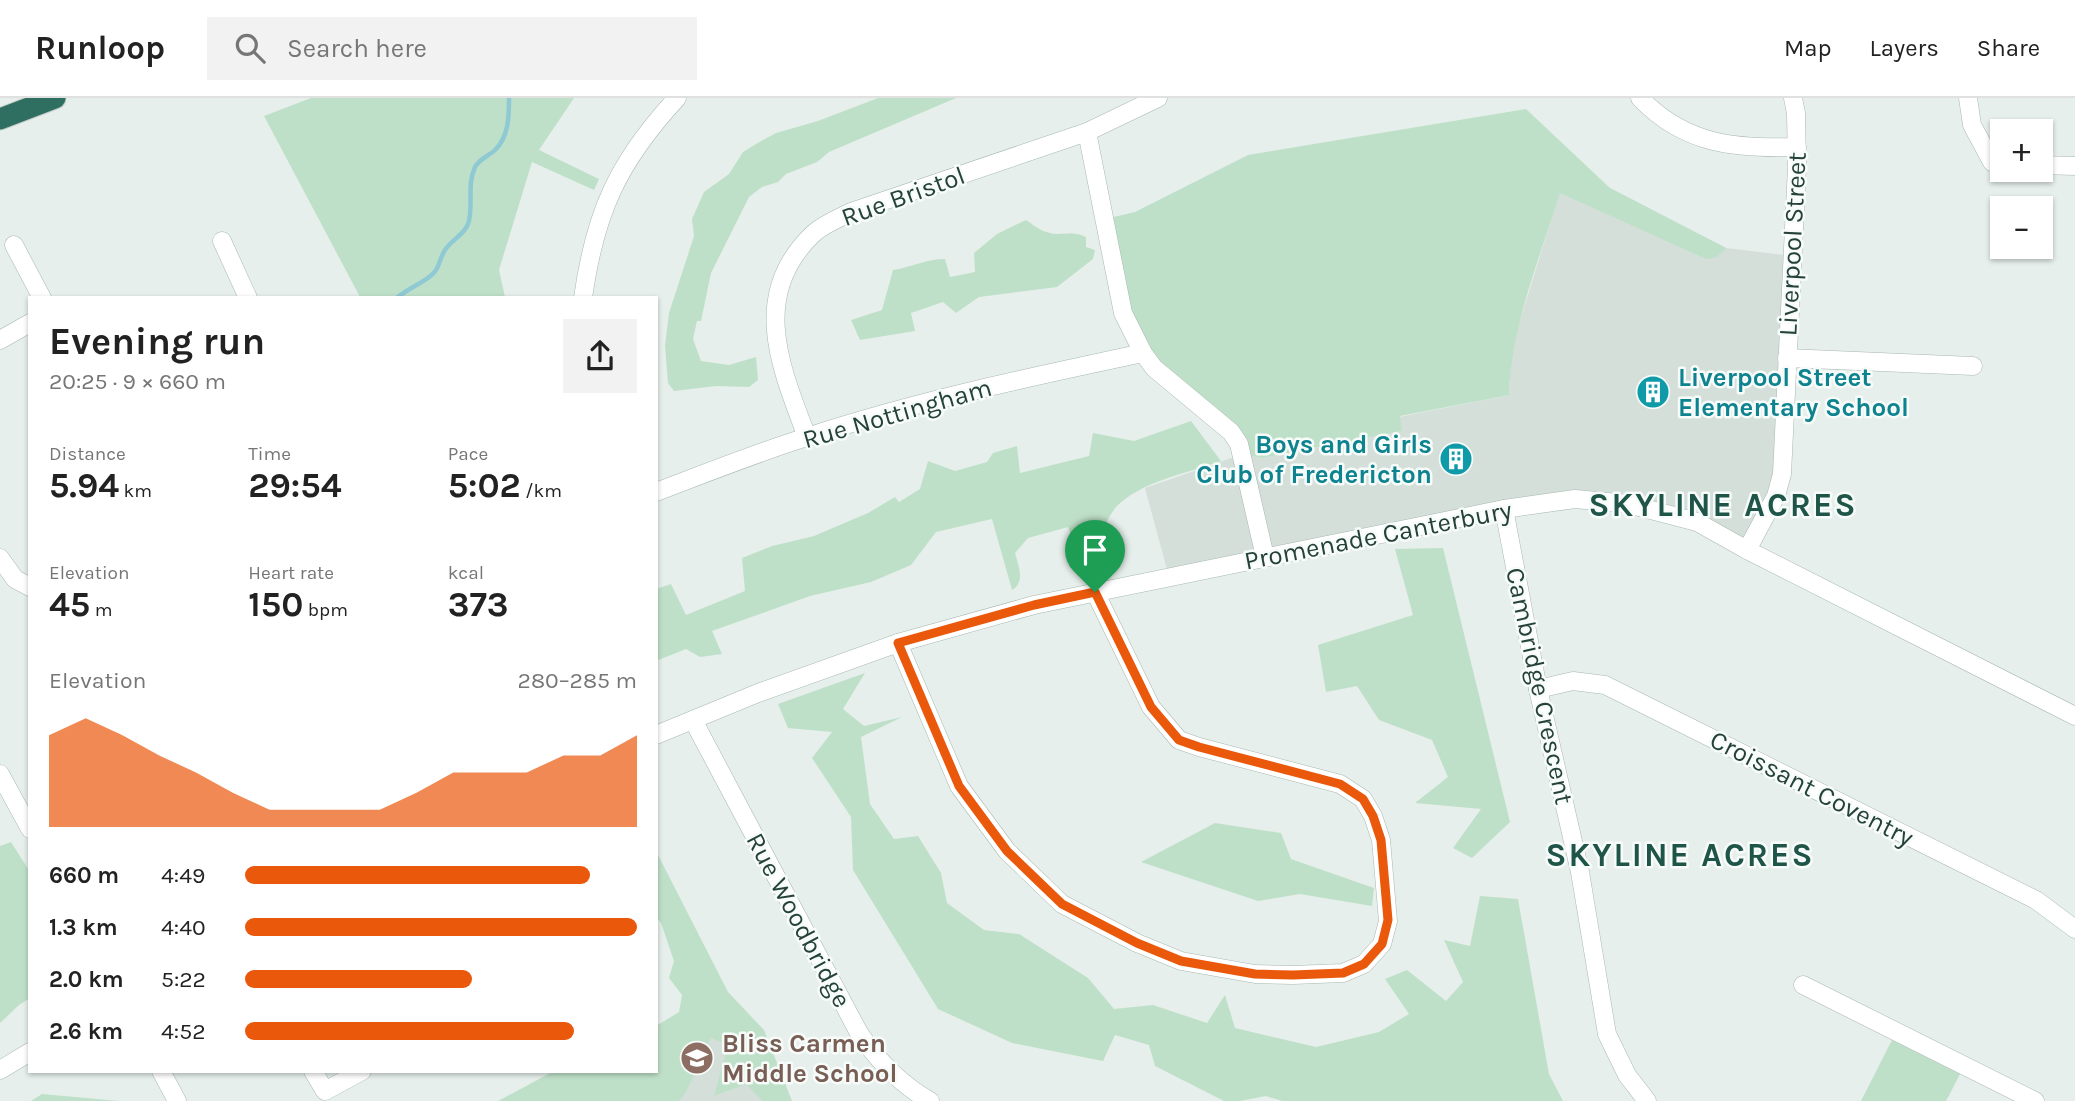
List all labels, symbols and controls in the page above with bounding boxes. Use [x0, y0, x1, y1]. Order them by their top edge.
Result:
search box [207, 17, 697, 80]
text: Runloop [35, 29, 165, 67]
icon: search [231, 29, 269, 67]
text: Search here [287, 33, 427, 64]
text: Map [1784, 34, 1832, 62]
text: Layers [1870, 34, 1939, 62]
text: Share [1977, 34, 2040, 62]
map controls [1990, 119, 2053, 259]
button: + [1990, 119, 2053, 182]
street label: Liverpool Street [1772, 151, 1813, 337]
street label: Rue Bristol [837, 160, 969, 233]
button: − [1990, 196, 2053, 259]
text: Evening run [49, 319, 265, 364]
button: share [563, 319, 637, 393]
place label: Liverpool Street Elementary School [1678, 362, 1909, 423]
text: 20:25 · 9 × 660 m [49, 368, 226, 395]
street label: Rue Nottingham [799, 372, 995, 455]
building icon: Liverpool Street Elementary School [1634, 373, 1672, 411]
place label: Boys and Girls Club of Fredericton [1196, 429, 1432, 490]
building icon: Boys and Girls Club of Fredericton [1437, 440, 1475, 478]
text: Distance [49, 443, 126, 465]
text: Time [248, 443, 291, 465]
text: Pace [448, 443, 488, 465]
text: 5.94 [49, 465, 119, 506]
text: 29:54 [248, 465, 341, 506]
text: 5:02 [448, 465, 521, 506]
text: km [119, 480, 152, 502]
text: /km [521, 480, 562, 502]
district label: SKYLINE ACRES [1589, 486, 1857, 524]
street label: Promenade Canterbury [1242, 494, 1514, 577]
pin [1065, 520, 1125, 592]
icon: arrive [1076, 531, 1114, 569]
text: Elevation [49, 562, 129, 584]
text: Heart rate [248, 562, 334, 584]
text: kcal [448, 562, 484, 584]
street label: Cambridge Crescent [1499, 565, 1580, 808]
text: 45 [49, 584, 90, 625]
text: 150 [248, 584, 303, 625]
text: 373 [448, 584, 509, 625]
text: m [90, 599, 113, 621]
text: bpm [303, 599, 348, 621]
text: Elevation [49, 667, 146, 694]
text: 280–285 m [518, 667, 637, 694]
street label: Croissant Coventry [1705, 724, 1919, 853]
street label: Rue Woodbridge [739, 828, 858, 1013]
district label: SKYLINE ACRES [1546, 836, 1814, 874]
text: 660 m [49, 862, 119, 889]
text: 4:49 [161, 862, 205, 889]
text: 1.3 km [49, 914, 118, 941]
text: 4:40 [161, 914, 206, 941]
text: 2.0 km [49, 966, 124, 993]
text: 5:22 [161, 966, 206, 993]
text: 2.6 km [49, 1018, 123, 1045]
text: 4:52 [161, 1018, 205, 1045]
place label: Bliss Carmen Middle School [722, 1028, 897, 1089]
school or university icon: Bliss Carmen Middle School [678, 1039, 716, 1077]

